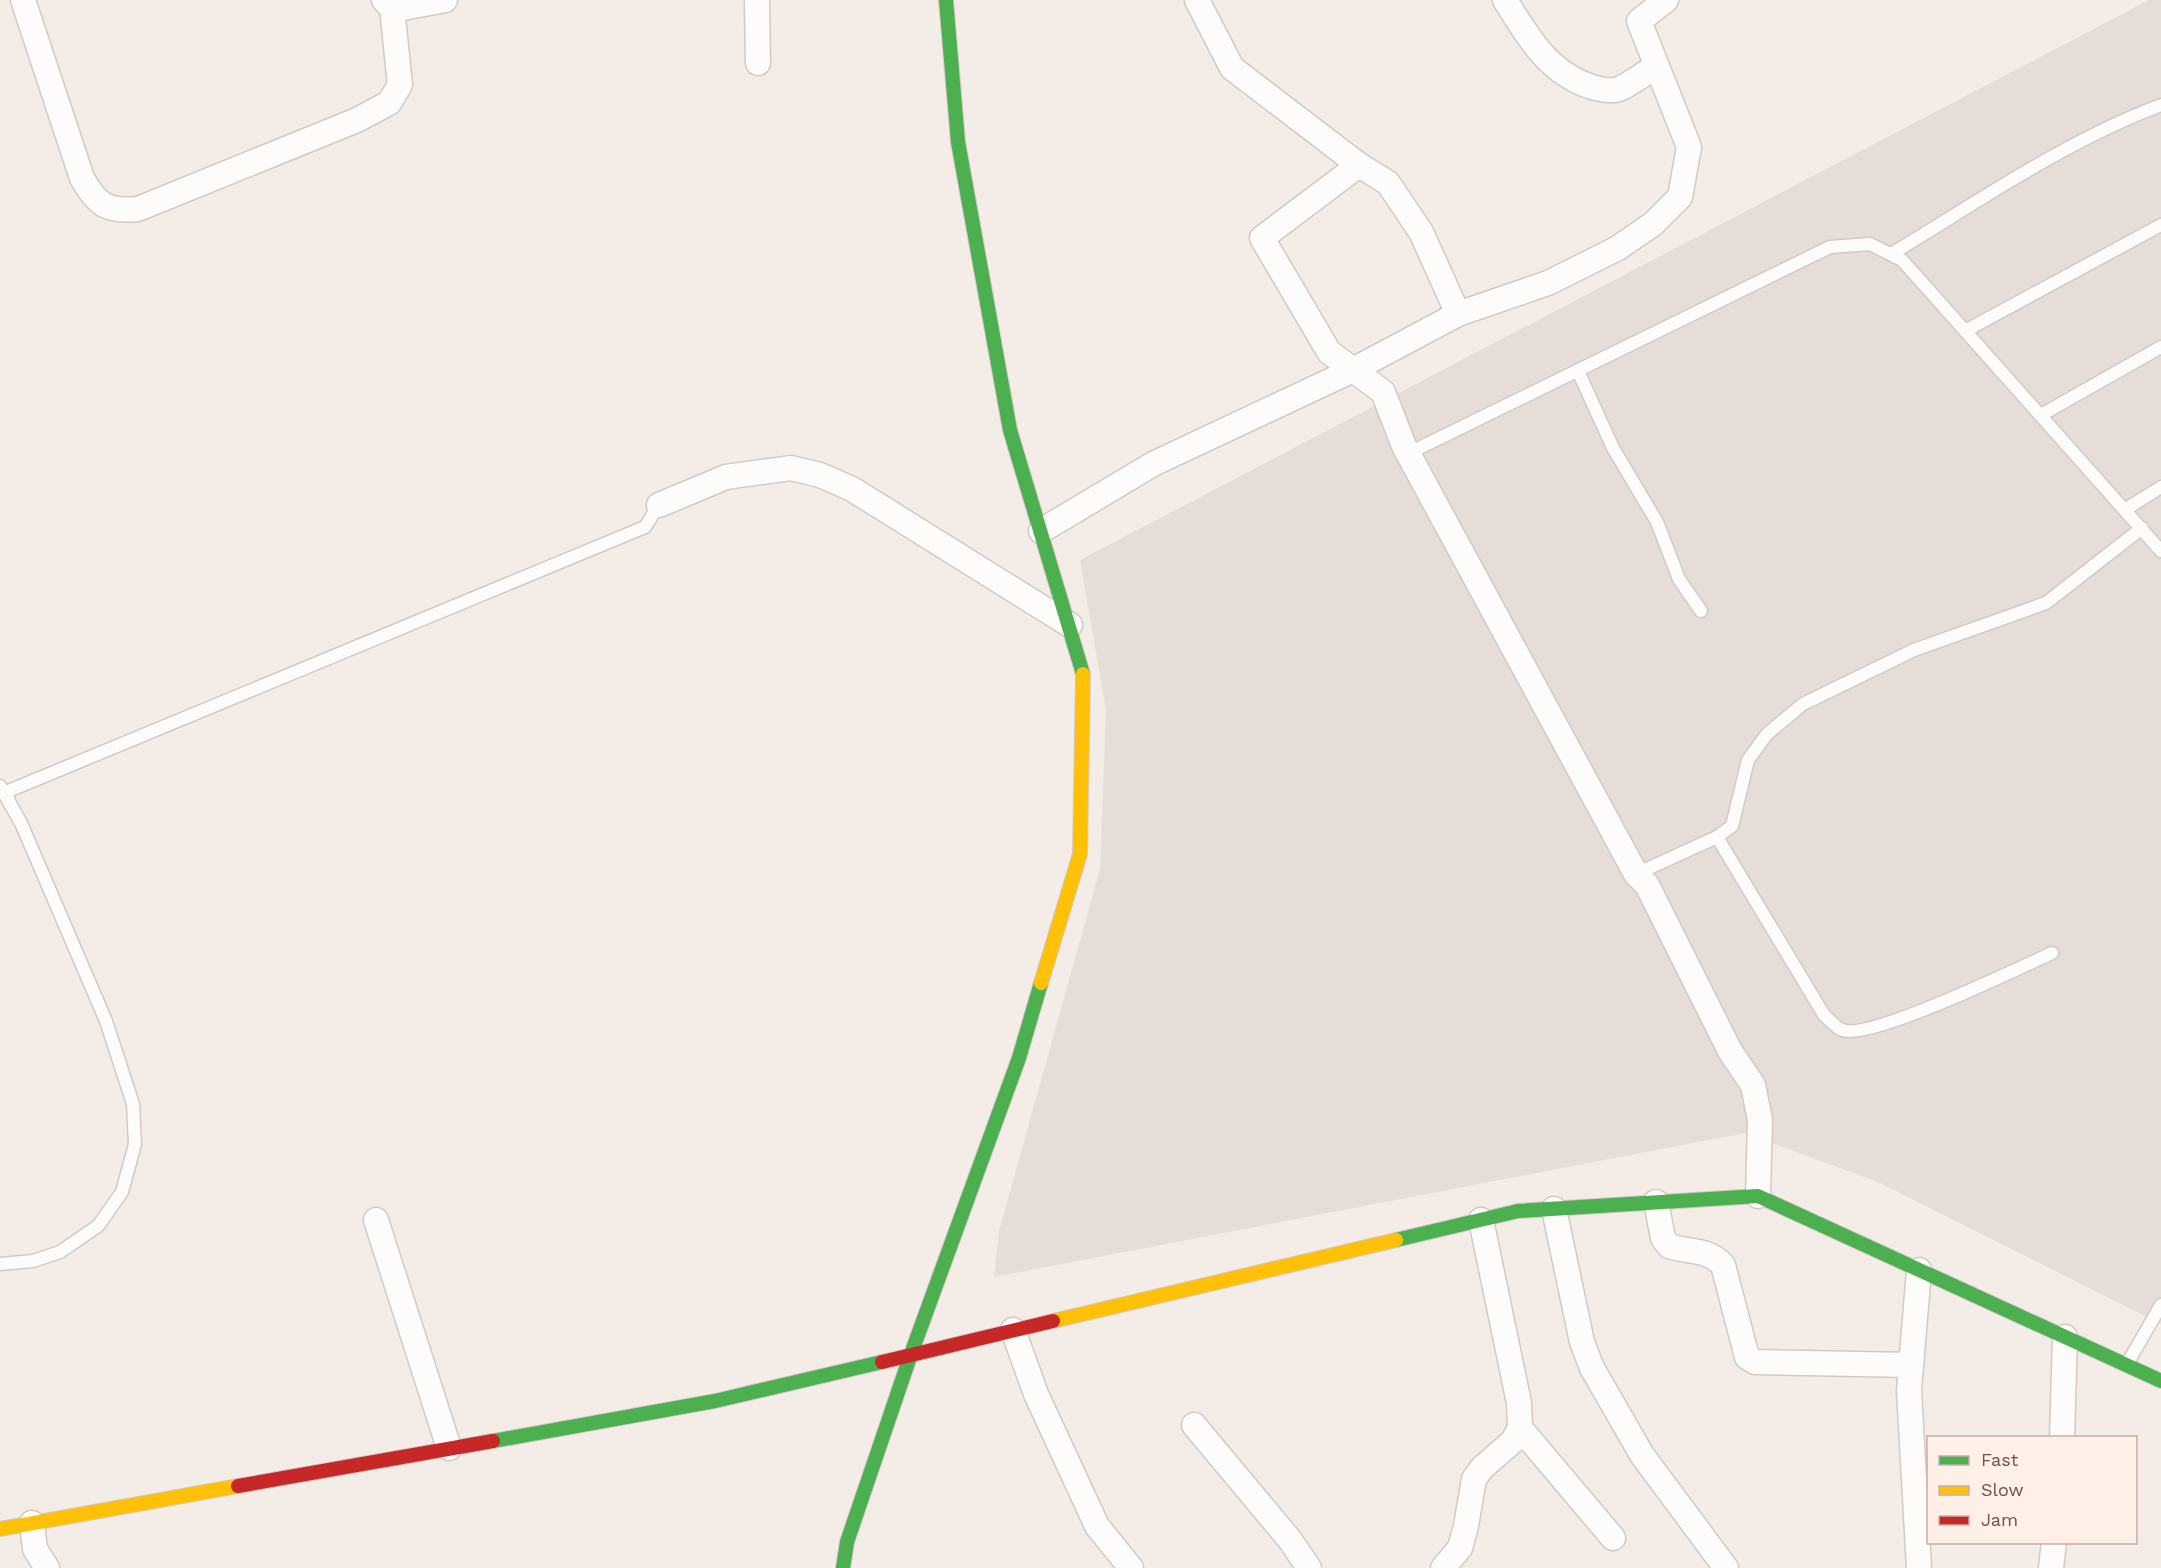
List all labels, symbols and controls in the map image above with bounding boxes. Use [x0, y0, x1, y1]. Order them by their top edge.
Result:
legend [1927, 1436, 2137, 1544]
text: Fast [1981, 1449, 2019, 1470]
text: Slow [1981, 1479, 2024, 1500]
text: Jam [1981, 1509, 2018, 1530]

